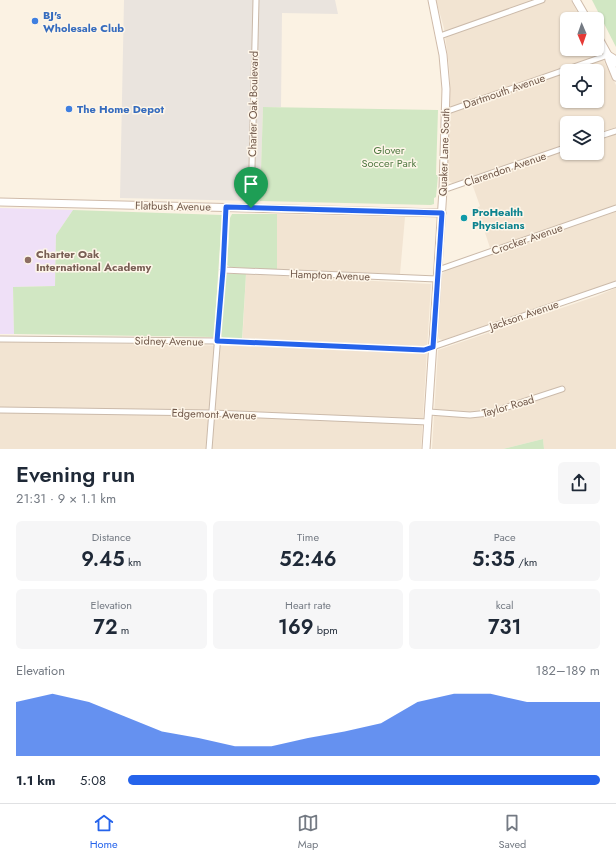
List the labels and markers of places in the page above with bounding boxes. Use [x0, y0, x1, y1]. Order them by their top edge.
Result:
place label: BJ's Wholesale Club [43, 7, 124, 36]
marker: BJ's Wholesale Club [30, 16, 40, 26]
place label: The Home Depot [77, 101, 164, 117]
marker: The Home Depot [64, 104, 74, 114]
pin [234, 167, 268, 208]
place label: ProHealth Physicians [472, 204, 525, 233]
marker: ProHealth Physicians [459, 213, 469, 223]
place label: Charter Oak International Academy [36, 246, 151, 275]
marker: Charter Oak International Academy [23, 255, 33, 265]

